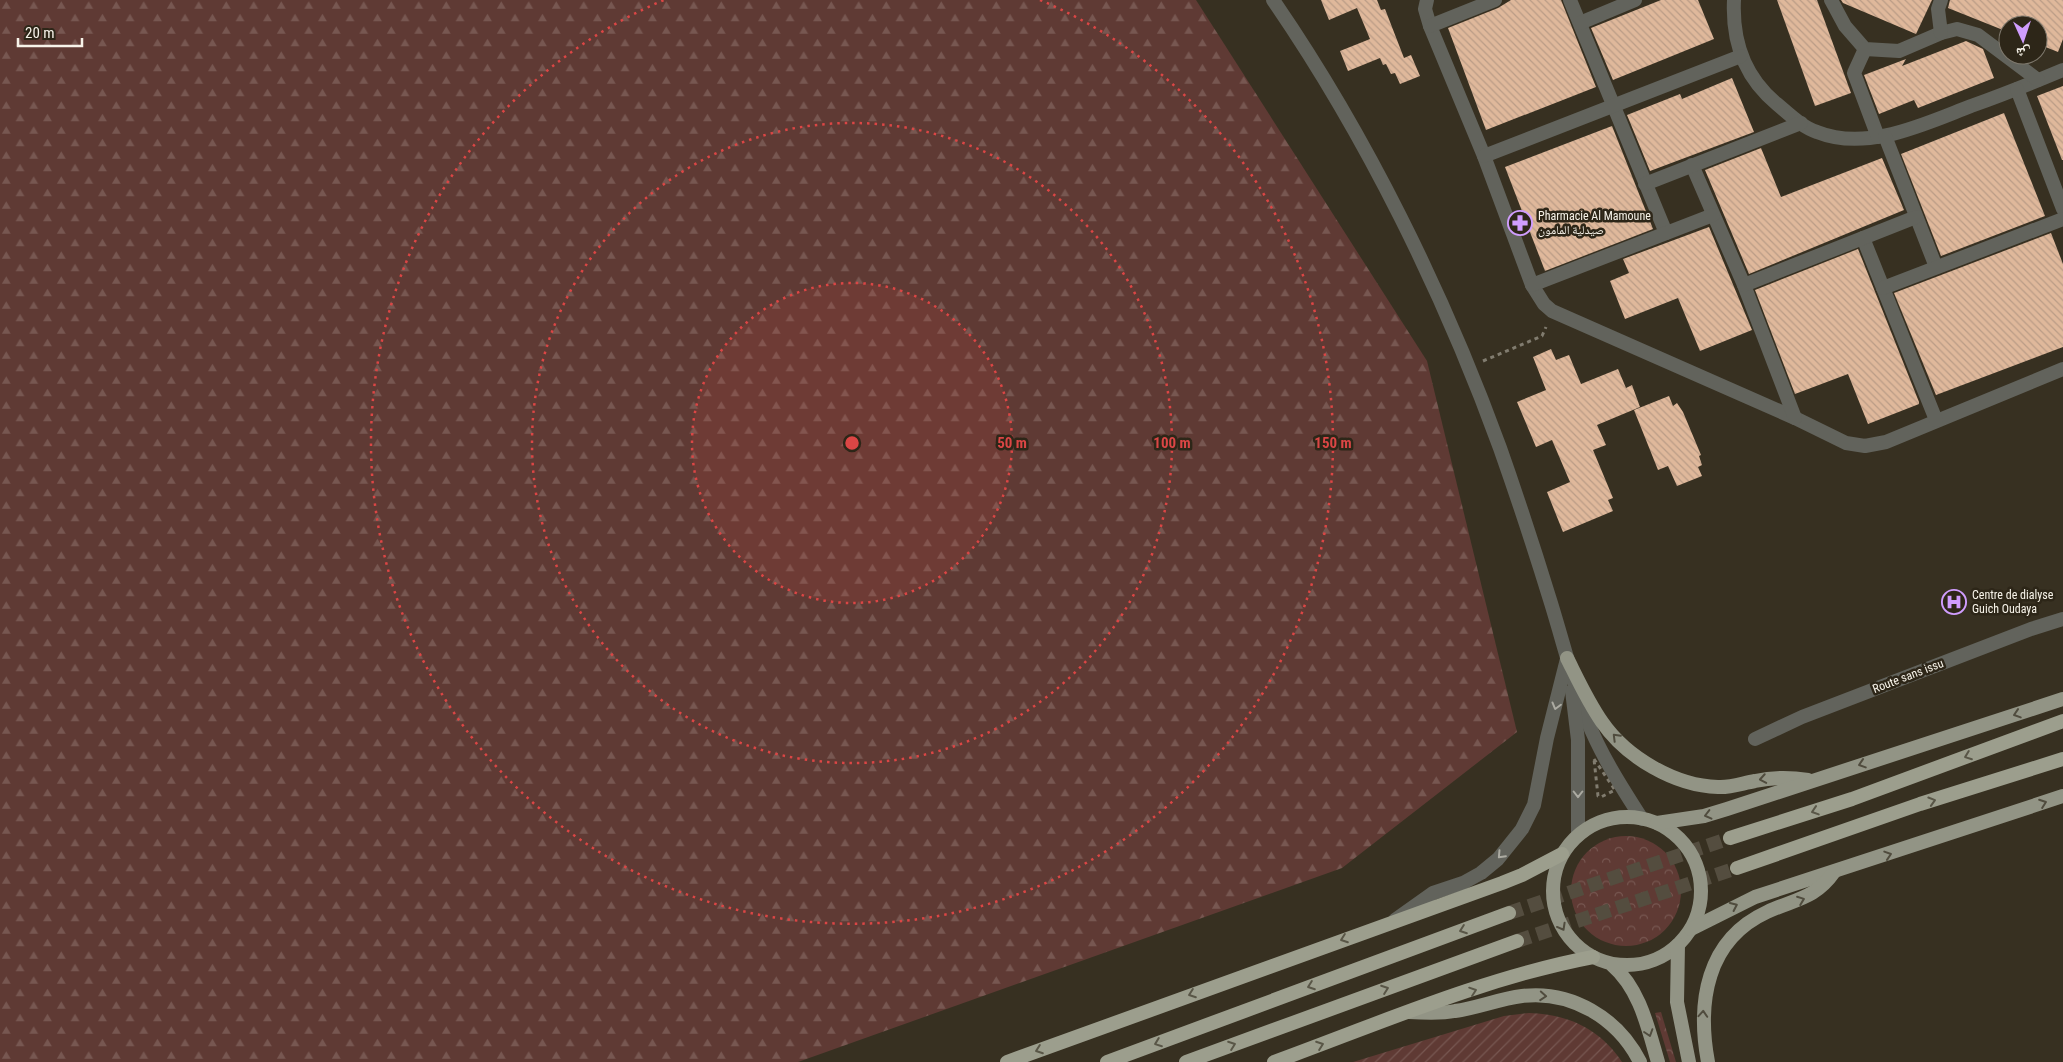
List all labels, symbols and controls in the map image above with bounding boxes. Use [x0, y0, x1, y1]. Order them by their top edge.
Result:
scale bar [18, 15, 81, 47]
north arrow [1998, 15, 2048, 65]
text: 20 m [25, 24, 55, 42]
text: ش [2016, 44, 2032, 61]
place label: Pharmacie Al Mamoune صيدلية المامون [1538, 209, 1651, 237]
pharmacy icon: Pharmacie Al Mamoune صيدلية المامون [1507, 210, 1533, 236]
centre of rings [843, 434, 861, 452]
text: 50 m [997, 434, 1027, 452]
text: 100 m [1153, 434, 1191, 452]
text: 150 m [1314, 434, 1352, 452]
place label: Centre de dialyse Guich Oudaya [1972, 588, 2054, 616]
hospital icon: Centre de dialyse Guich Oudaya [1941, 589, 1967, 615]
street label: Route sans issu [1871, 656, 1946, 696]
one-way arrow [1551, 701, 1561, 709]
one-way arrow [2013, 709, 2021, 719]
one-way arrow [1612, 734, 1621, 743]
one-way arrow [1964, 750, 1973, 760]
one-way arrow [1859, 759, 1867, 769]
one-way arrow [1758, 774, 1767, 784]
one-way arrow [1573, 790, 1583, 798]
one-way arrow [1927, 796, 1935, 806]
one-way arrow [2038, 799, 2046, 809]
one-way arrow [1811, 805, 1820, 815]
one-way arrow [1704, 809, 1712, 819]
one-way arrow [1498, 850, 1507, 859]
one-way arrow [1884, 850, 1892, 860]
one-way arrow [1796, 895, 1804, 905]
one-way arrow [1729, 902, 1738, 913]
one-way arrow [1556, 921, 1566, 930]
one-way arrow [1459, 923, 1468, 934]
one-way arrow [1341, 933, 1349, 943]
one-way arrow [1307, 980, 1315, 990]
one-way arrow [1380, 985, 1388, 995]
one-way arrow [1468, 986, 1477, 996]
one-way arrow [1188, 988, 1197, 998]
one-way arrow [1540, 991, 1548, 1002]
one-way arrow [1698, 1009, 1709, 1017]
one-way arrow [1643, 1028, 1653, 1036]
one-way arrow [1155, 1037, 1163, 1047]
one-way arrow [1227, 1041, 1236, 1051]
one-way arrow [1315, 1041, 1324, 1051]
one-way arrow [1035, 1044, 1044, 1054]

